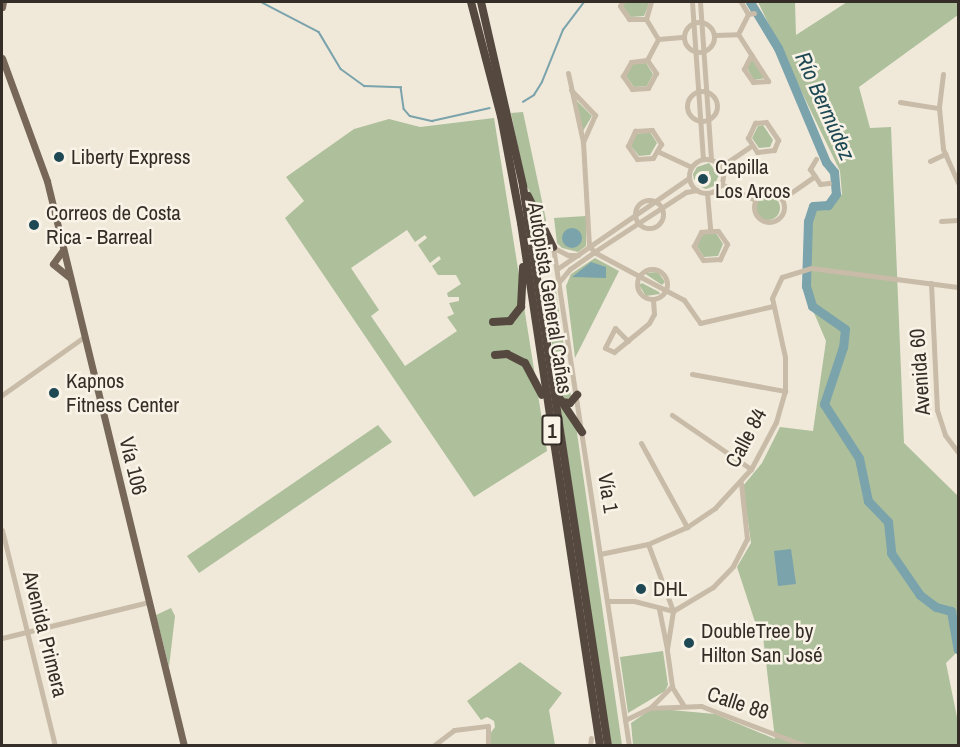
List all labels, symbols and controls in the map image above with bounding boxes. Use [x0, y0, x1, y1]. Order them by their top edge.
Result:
water label: Río Bermúdez [789, 48, 861, 164]
place label: Liberty Express [71, 144, 191, 170]
marker: Liberty Express [52, 150, 66, 164]
place label: Capilla Los Arcos [715, 154, 792, 204]
marker: Capilla Los Arcos [696, 172, 710, 186]
place label: Correos de Costa Rica - Barreal [46, 200, 181, 250]
street label: Autopista General Cañas [522, 201, 578, 395]
marker: Correos de Costa Rica - Barreal [27, 218, 41, 232]
street label: Avenida 60 [904, 328, 936, 416]
place label: Kapnos Fitness Center [66, 368, 179, 418]
marker: Kapnos Fitness Center [47, 386, 61, 400]
street label: Calle 84 [720, 404, 772, 472]
road number: 1 [540, 413, 564, 447]
street label: Vía 106 [114, 434, 152, 498]
street label: Vía 1 [592, 471, 624, 515]
street label: Avenida Primera [17, 568, 73, 700]
place label: DHL [653, 576, 687, 602]
marker: DHL [634, 582, 648, 596]
place label: DoubleTree by Hilton San José [701, 618, 823, 668]
marker: DoubleTree by Hilton San José [682, 636, 696, 650]
street label: Calle 88 [704, 681, 772, 725]

